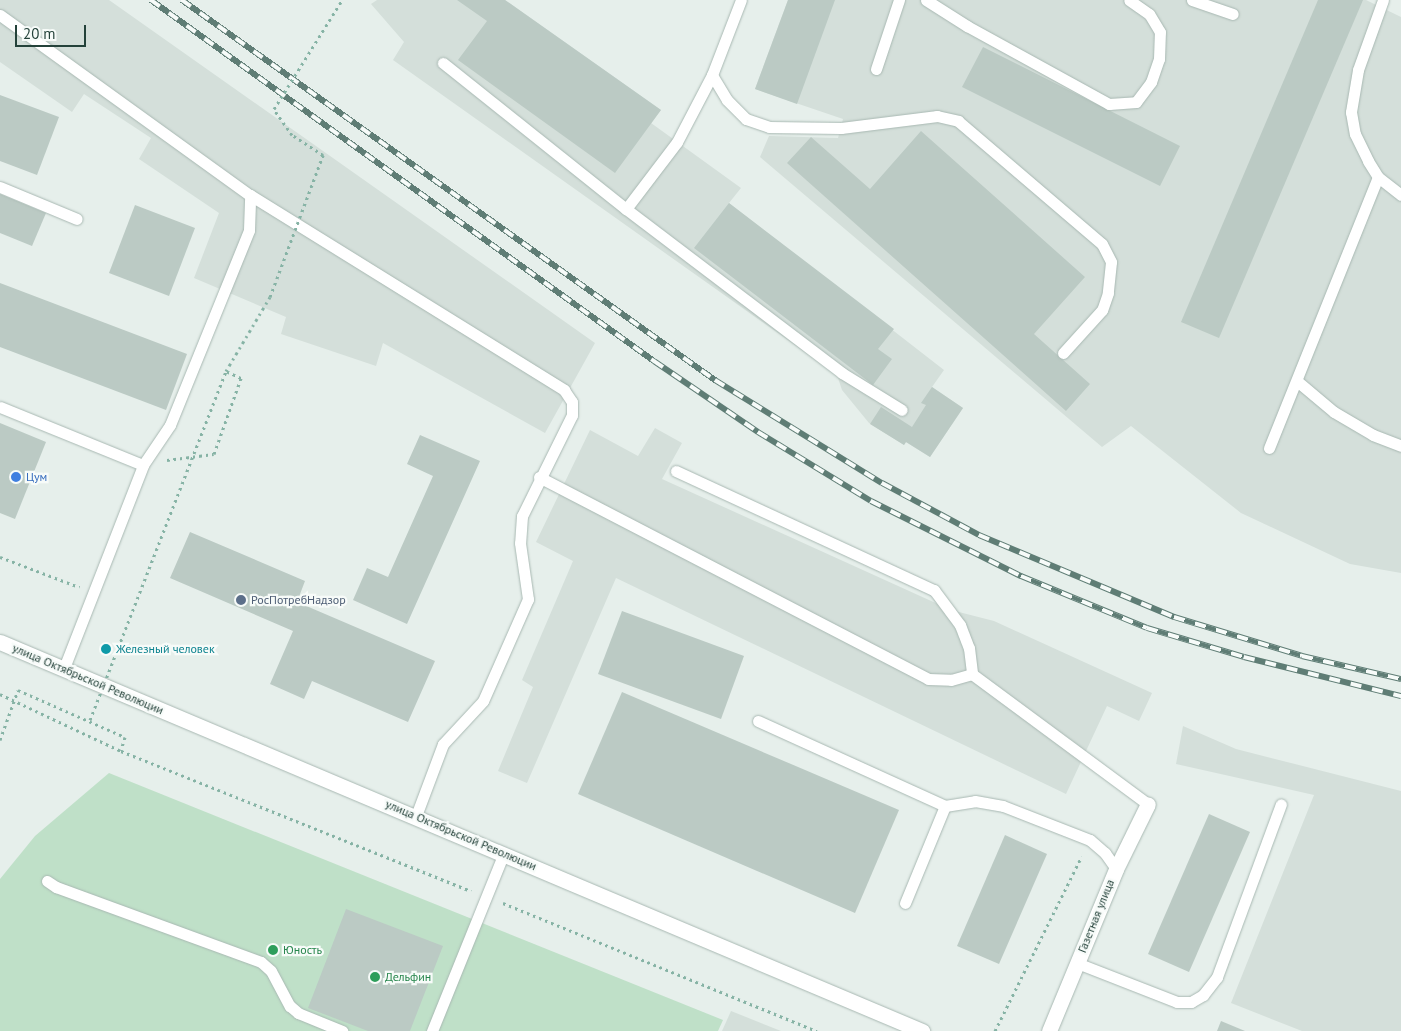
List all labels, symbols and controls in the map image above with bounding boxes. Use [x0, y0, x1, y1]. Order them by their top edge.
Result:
scale bar [18, 15, 89, 47]
text: 20 m [23, 24, 56, 43]
place label: Цум [26, 470, 47, 484]
marker: Цум [10, 471, 22, 483]
place label: РосПотребНадзор [251, 593, 346, 607]
marker: РосПотребНадзор [235, 594, 247, 606]
street label: улица Октябрьской Революции [10, 641, 166, 717]
place label: Железный человек [116, 642, 215, 656]
marker: Железный человек [100, 643, 112, 655]
street label: улица Октябрьской Революции [383, 797, 539, 873]
street label: Газетная улица [1075, 877, 1117, 955]
place label: Юность [283, 943, 322, 957]
marker: Юность [267, 944, 279, 956]
place label: Дельфин [385, 970, 431, 984]
marker: Дельфин [369, 971, 381, 983]

